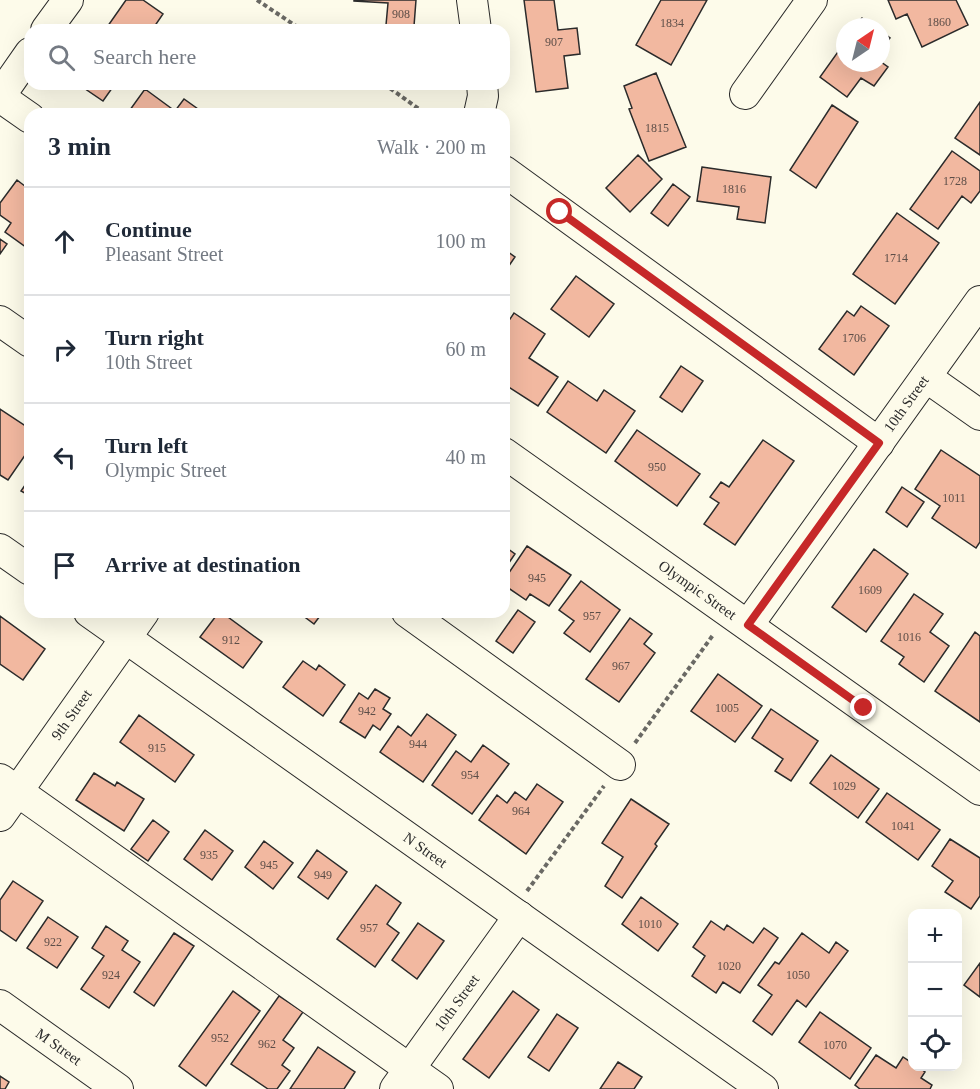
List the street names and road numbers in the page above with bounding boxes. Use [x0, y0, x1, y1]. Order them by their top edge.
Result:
street label: 10th Street [881, 372, 932, 435]
street label: Olympic Street [656, 557, 740, 623]
street label: 9th Street [48, 686, 95, 743]
street label: N Street [400, 829, 451, 871]
street label: 10th Street [431, 971, 483, 1034]
street label: M Street [33, 1025, 85, 1069]

